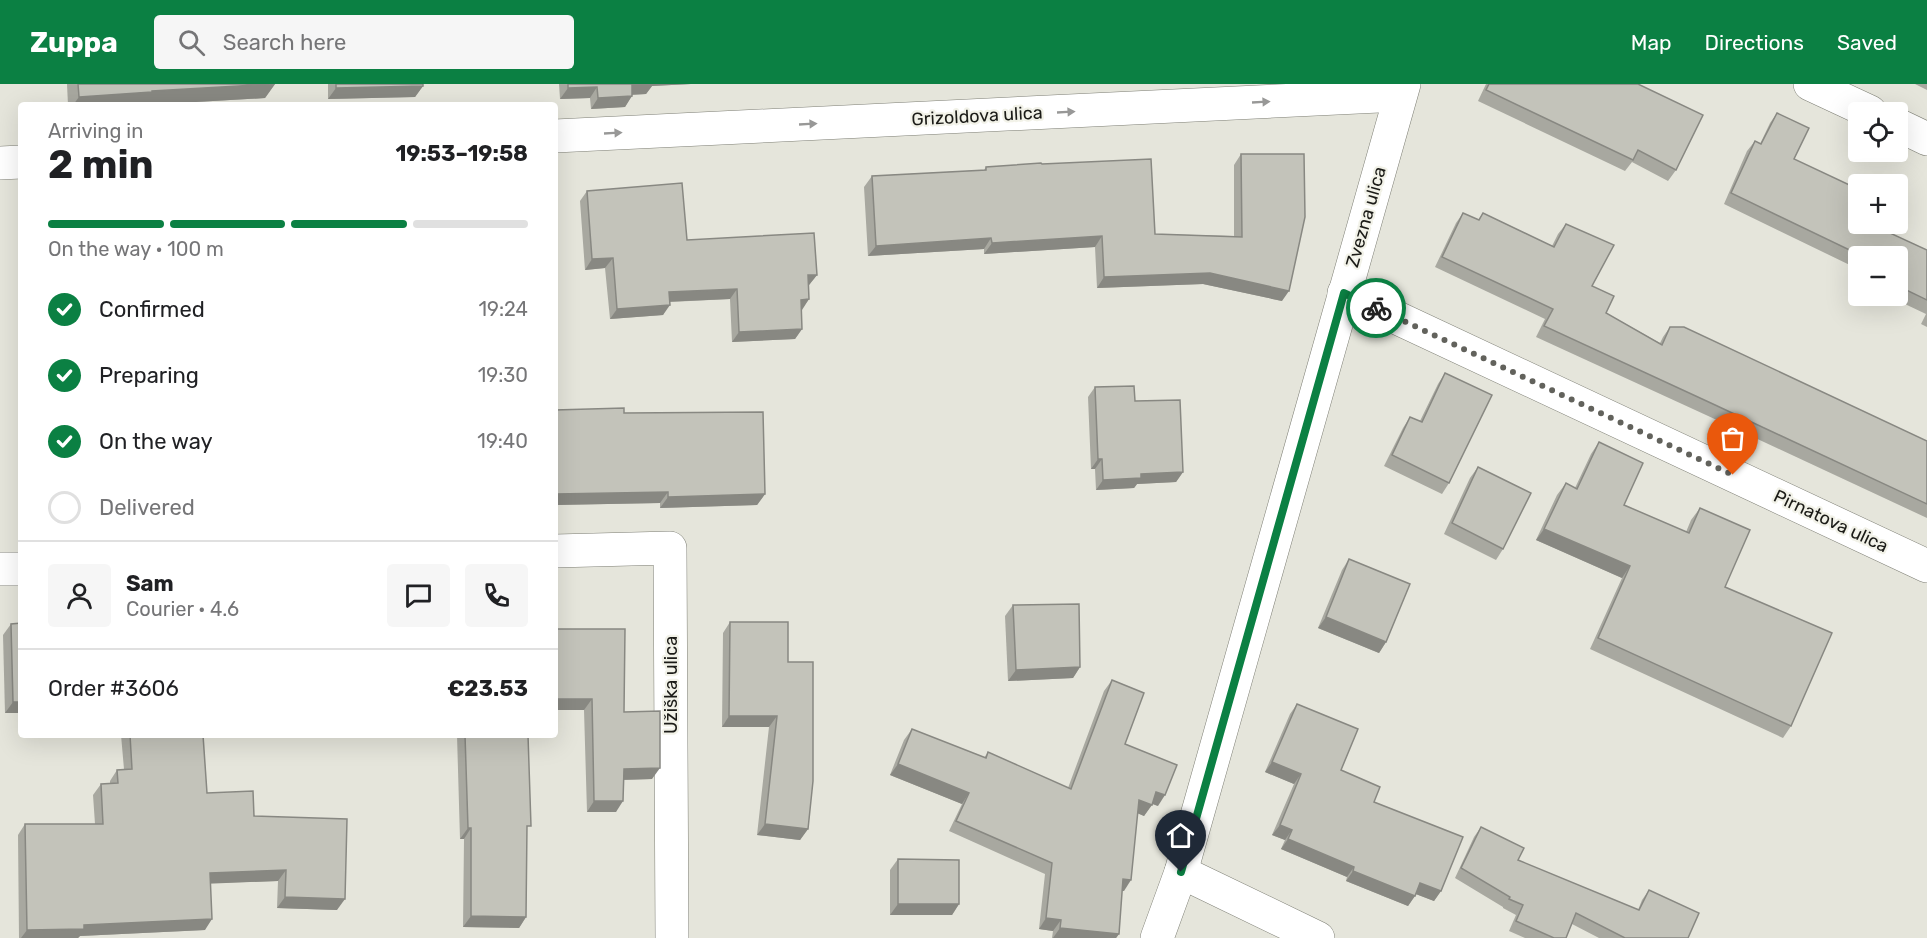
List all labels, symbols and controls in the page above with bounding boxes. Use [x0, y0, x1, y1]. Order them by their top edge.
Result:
search box [154, 15, 574, 69]
text: Zuppa [30, 26, 118, 59]
icon: search [175, 26, 208, 59]
text: Search here [223, 29, 346, 56]
text: Map [1631, 30, 1672, 55]
text: Directions [1705, 30, 1804, 55]
text: Saved [1837, 30, 1897, 55]
one-way arrow [1251, 98, 1270, 107]
street label: Grizoldova ulica [911, 102, 1043, 130]
map controls [1848, 102, 1908, 306]
button: locate [1848, 102, 1908, 162]
one-way arrow [1056, 107, 1075, 116]
text: Arriving in [48, 119, 143, 143]
one-way arrow [799, 119, 818, 128]
one-way arrow [604, 129, 623, 138]
text: 19:53–19:58 [395, 140, 528, 167]
text: 2 min [48, 142, 154, 188]
street label: Zvezna ulica [1341, 164, 1391, 270]
button: + [1848, 174, 1908, 234]
text: On the way · 100 m [48, 237, 224, 261]
button: − [1848, 246, 1908, 306]
courier [1346, 278, 1406, 338]
icon: bike [1360, 292, 1393, 325]
icon: check [48, 293, 81, 326]
text: Confirmed [99, 296, 205, 323]
text: 19:24 [478, 297, 528, 321]
icon: check [48, 359, 81, 392]
text: Preparing [99, 362, 199, 389]
text: 19:30 [478, 363, 528, 387]
pin [1707, 413, 1758, 475]
icon: bag [1716, 422, 1749, 455]
icon: check [48, 425, 81, 458]
text: On the way [99, 428, 213, 455]
text: 19:40 [477, 429, 528, 453]
street label: Pirnatova ulica [1770, 485, 1892, 557]
text: Delivered [99, 494, 195, 521]
button: person [48, 564, 111, 627]
button: chat [387, 564, 450, 627]
button: phone [465, 564, 528, 627]
text: Sam [126, 570, 174, 597]
text: Courier · 4.6 [126, 597, 239, 621]
street label: Užiška ulica [660, 636, 682, 734]
text: Order #3606 [48, 675, 179, 702]
text: €23.53 [447, 675, 528, 702]
pin [1155, 810, 1206, 872]
icon: home [1164, 819, 1197, 852]

